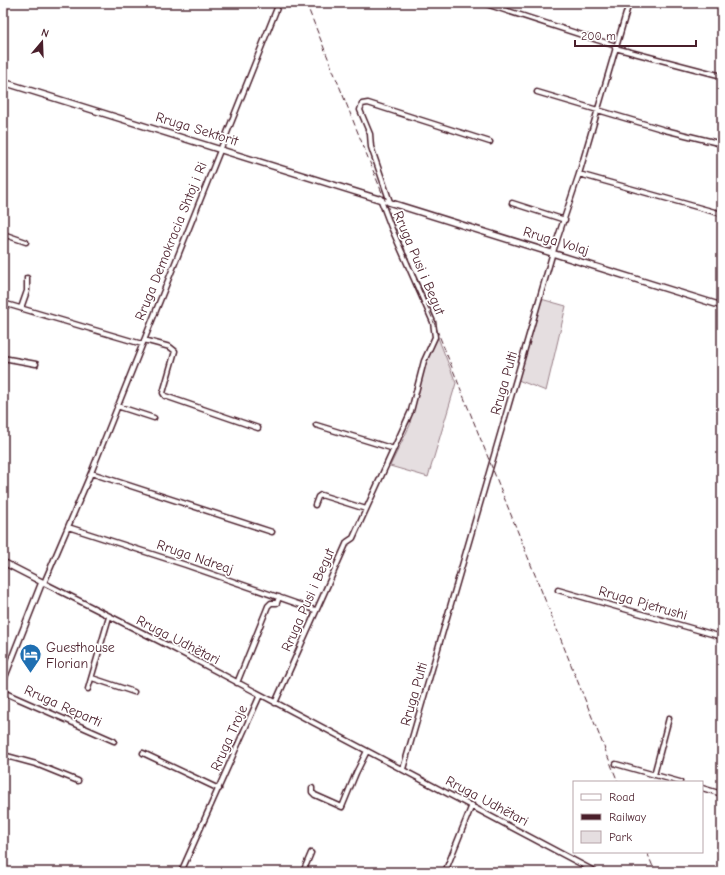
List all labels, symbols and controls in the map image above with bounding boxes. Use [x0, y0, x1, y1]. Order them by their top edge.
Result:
north arrow [22, 22, 62, 62]
scale bar [575, 22, 696, 48]
text: N [40, 26, 51, 40]
text: 200 m [581, 29, 616, 43]
street label: Rruga Sektorit [154, 108, 241, 150]
street label: Rruga Demokracia Shtoj i Ri [131, 159, 211, 323]
street label: Rruga Pusi i Begut [389, 209, 449, 318]
street label: Rruga Volaj [521, 223, 591, 259]
street label: Rruga Pulti [487, 349, 521, 417]
street label: Rruga Ndreaj [154, 536, 236, 578]
street label: Rruga Pusi i Begut [278, 545, 339, 654]
street label: Rruga Pjetrushi [597, 582, 689, 624]
street label: Rruga Udhëtari [133, 612, 223, 668]
place label: Guesthouse Florian [46, 639, 115, 672]
hotel icon: Guesthouse Florian [18, 642, 44, 675]
street label: Rruga Pulti [397, 660, 431, 728]
street label: Rruga Reparti [22, 681, 104, 731]
street label: Rruga Troje [207, 702, 251, 774]
street label: Rruga Udhëtari [443, 772, 531, 830]
legend [573, 781, 703, 853]
text: Road [609, 790, 635, 804]
text: Railway [609, 810, 647, 824]
text: Park [609, 830, 632, 844]

